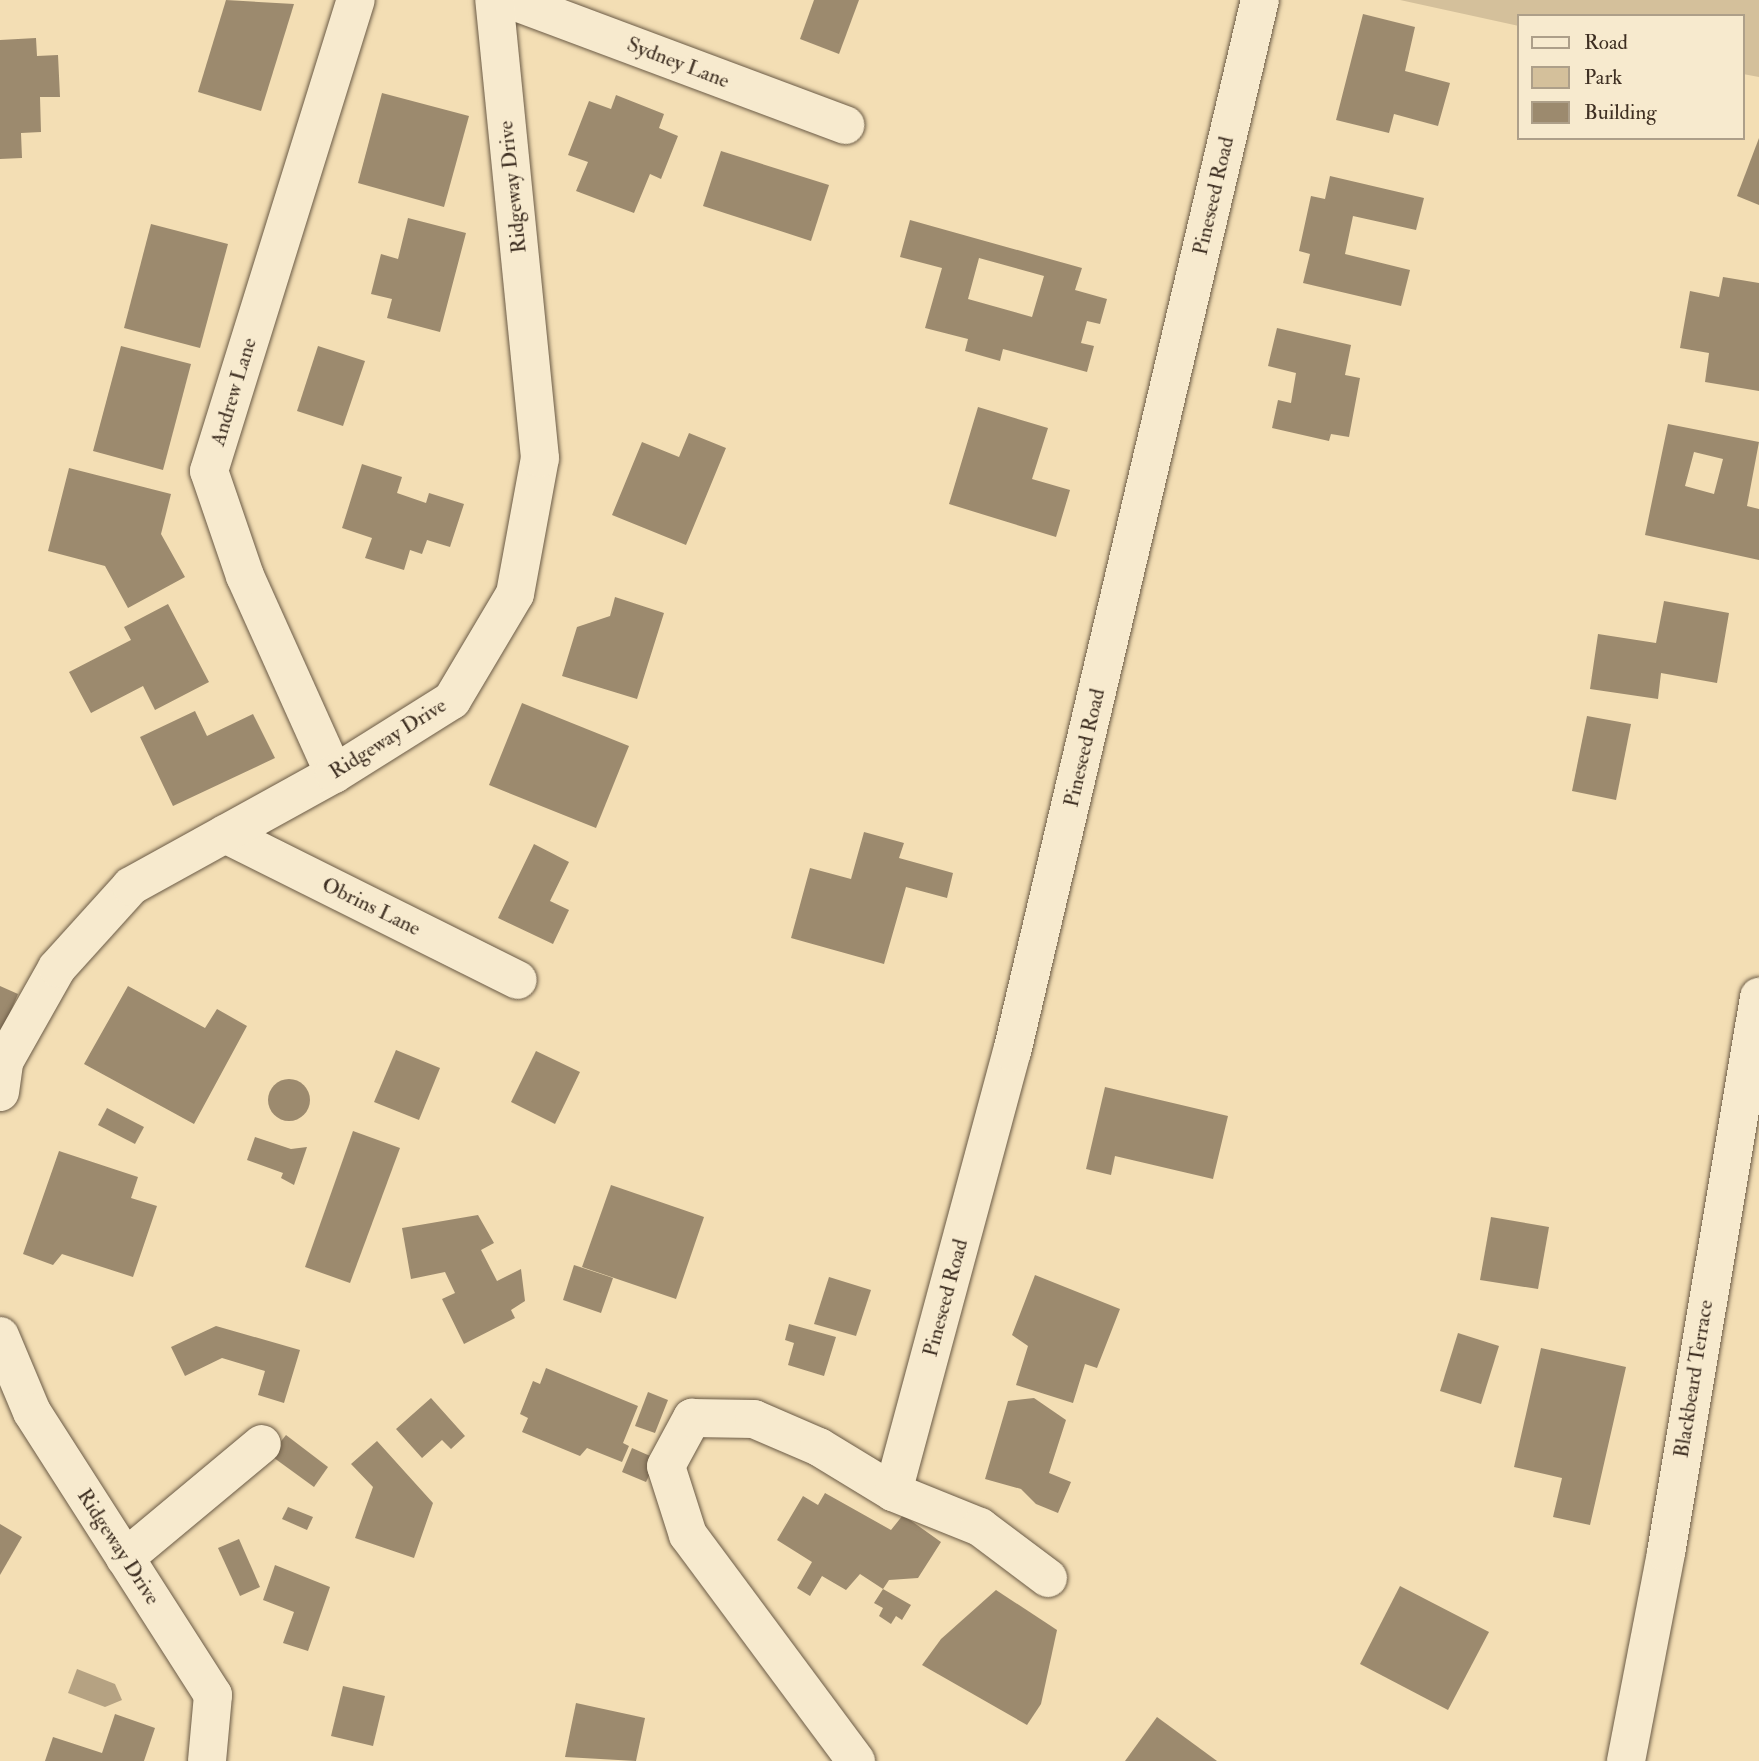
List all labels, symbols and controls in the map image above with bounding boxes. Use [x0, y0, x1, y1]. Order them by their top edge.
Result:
legend [1518, 14, 1745, 140]
text: Road [1584, 29, 1628, 56]
street label: Sydney Lane [623, 32, 733, 94]
text: Park [1584, 64, 1622, 91]
text: Building [1584, 99, 1657, 126]
street label: Ridgeway Drive [494, 120, 532, 254]
street label: Pineseed Road [1188, 134, 1240, 258]
street label: Andrew Lane [206, 335, 262, 449]
street label: Pineseed Road [1059, 686, 1111, 810]
street label: Ridgeway Drive [325, 693, 451, 785]
street label: Obrins Lane [318, 872, 424, 942]
street label: Pineseed Road [918, 1236, 974, 1360]
street label: Blackbeard Terrace [1669, 1298, 1719, 1460]
street label: Ridgeway Drive [71, 1484, 165, 1610]

